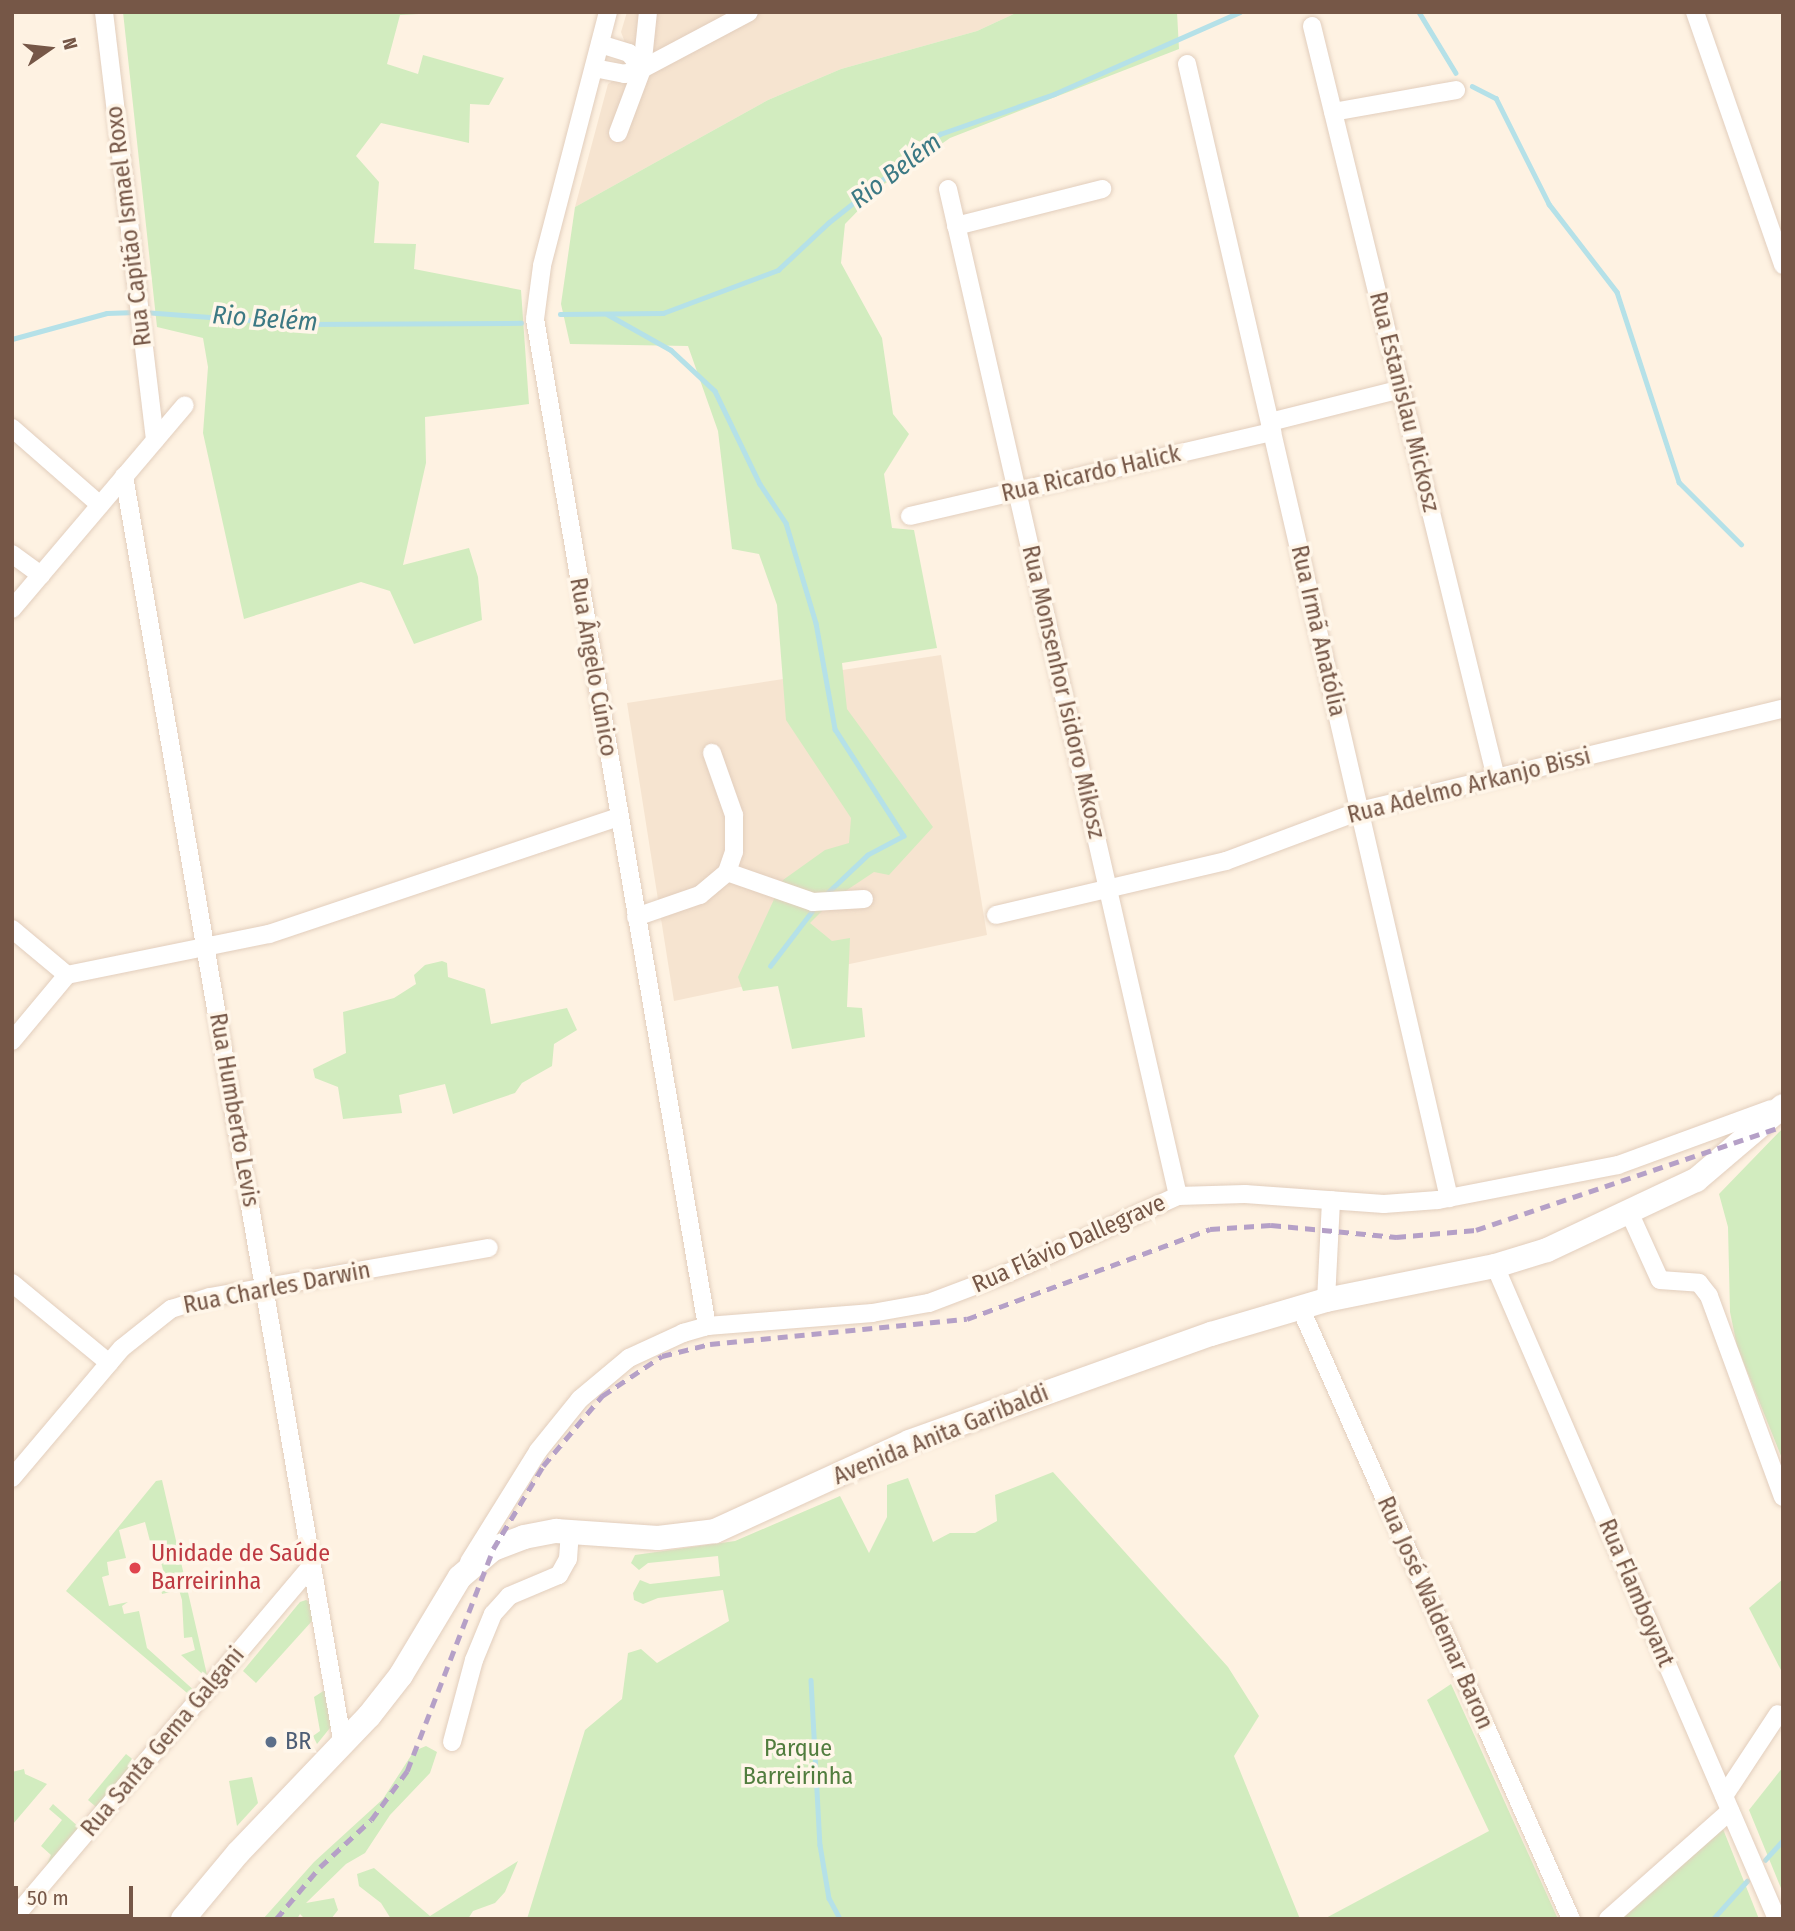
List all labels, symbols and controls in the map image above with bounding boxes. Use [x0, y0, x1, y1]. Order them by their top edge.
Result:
north arrow [14, 14, 84, 84]
text: N [57, 35, 82, 52]
street label: Rua Capitão Ismael Roxo [100, 104, 158, 348]
water label: Rio Belém [844, 127, 948, 215]
street label: Rua Estanislau Mickosz [1363, 289, 1445, 515]
water label: Rio Belém [211, 300, 319, 338]
street label: Rua Ricardo Halick [999, 439, 1183, 509]
street label: Rua Monsenhor Isidoro Mikosz [1015, 543, 1111, 841]
street label: Rua Irmã Anatólia [1284, 543, 1352, 719]
street label: Rua Ângelo Cúnico [563, 575, 623, 759]
street label: Rua Adelmo Arkanjo Bissi [1344, 742, 1594, 830]
street label: Rua Humberto Levis [203, 1011, 265, 1209]
street label: Rua Flávio Dallegrave [968, 1188, 1170, 1300]
street label: Rua Charles Darwin [181, 1256, 373, 1320]
street label: Avenida Anita Garibaldi [829, 1379, 1053, 1491]
street label: Rua José Waldemar Baron [1371, 1492, 1499, 1734]
street label: Rua Flamboyant [1592, 1515, 1680, 1671]
place label: Unidade de Saúde Barreirinha [151, 1540, 330, 1596]
marker: Unidade de Saúde Barreirinha [125, 1558, 145, 1578]
street label: Rua Santa Gema Galgani [75, 1641, 251, 1843]
place label: BR [285, 1728, 311, 1756]
marker: BR [263, 1734, 279, 1750]
park label: Parque Barreirinha [743, 1735, 853, 1791]
scale bar [18, 1871, 136, 1915]
text: 50 m [27, 1885, 69, 1911]

